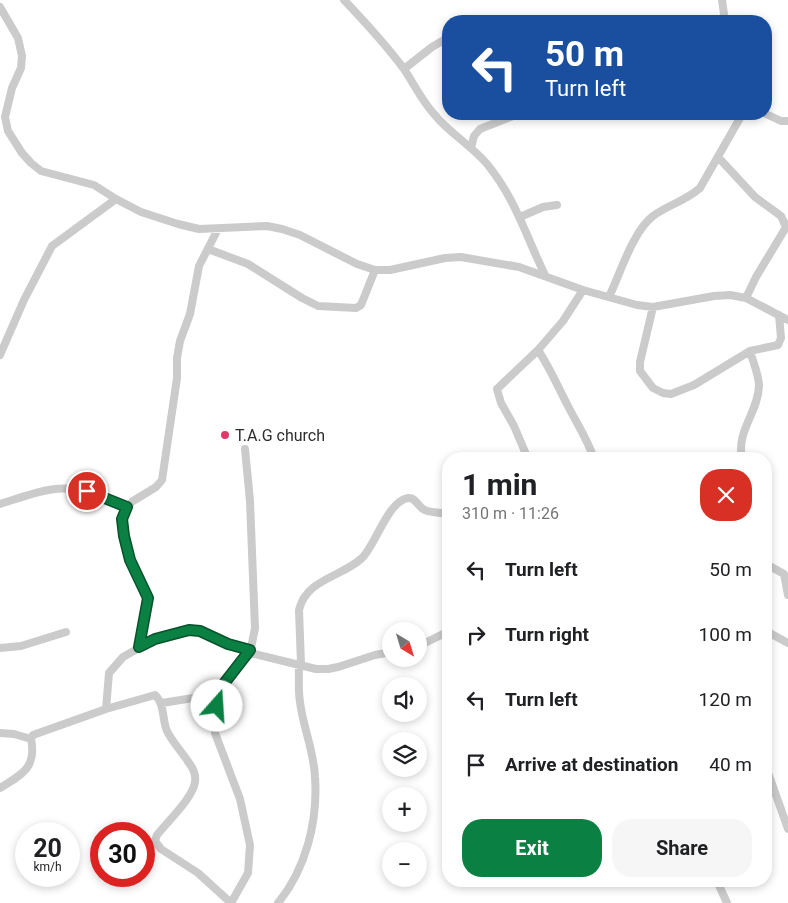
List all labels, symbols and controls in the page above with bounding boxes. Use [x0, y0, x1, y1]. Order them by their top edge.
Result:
text: 50 m [545, 34, 624, 75]
icon: left [462, 35, 527, 100]
text: Turn left [545, 76, 626, 101]
place label: T.A.G church [235, 426, 325, 445]
marker: T.A.G church [219, 429, 231, 441]
text: 1 min [462, 467, 537, 502]
button: close [700, 469, 752, 521]
pin [66, 470, 108, 512]
icon: arrive [73, 477, 101, 505]
text: 310 m · 11:26 [462, 504, 559, 523]
icon: left [462, 556, 490, 584]
text: Turn left [505, 558, 578, 581]
text: 50 m [709, 558, 752, 581]
icon: right [462, 621, 490, 649]
north arrow [382, 622, 428, 668]
map controls [382, 622, 427, 887]
text: Turn right [505, 623, 589, 646]
text: 100 m [699, 623, 752, 646]
button: sound [382, 677, 427, 722]
position arrow [190, 679, 242, 731]
icon: left [462, 686, 490, 714]
text: Turn left [505, 688, 578, 711]
text: 120 m [699, 688, 752, 711]
button: layers [382, 732, 427, 777]
icon: arrive [462, 751, 490, 779]
text: Arrive at destination [505, 753, 678, 776]
text: 40 m [709, 753, 752, 776]
button: + [382, 787, 427, 832]
button: Exit [462, 819, 602, 877]
button: Share [612, 819, 752, 877]
speed limit sign: 30 [90, 822, 155, 887]
text: 20 [33, 834, 62, 863]
button: − [382, 842, 427, 887]
text: km/h [33, 860, 62, 874]

